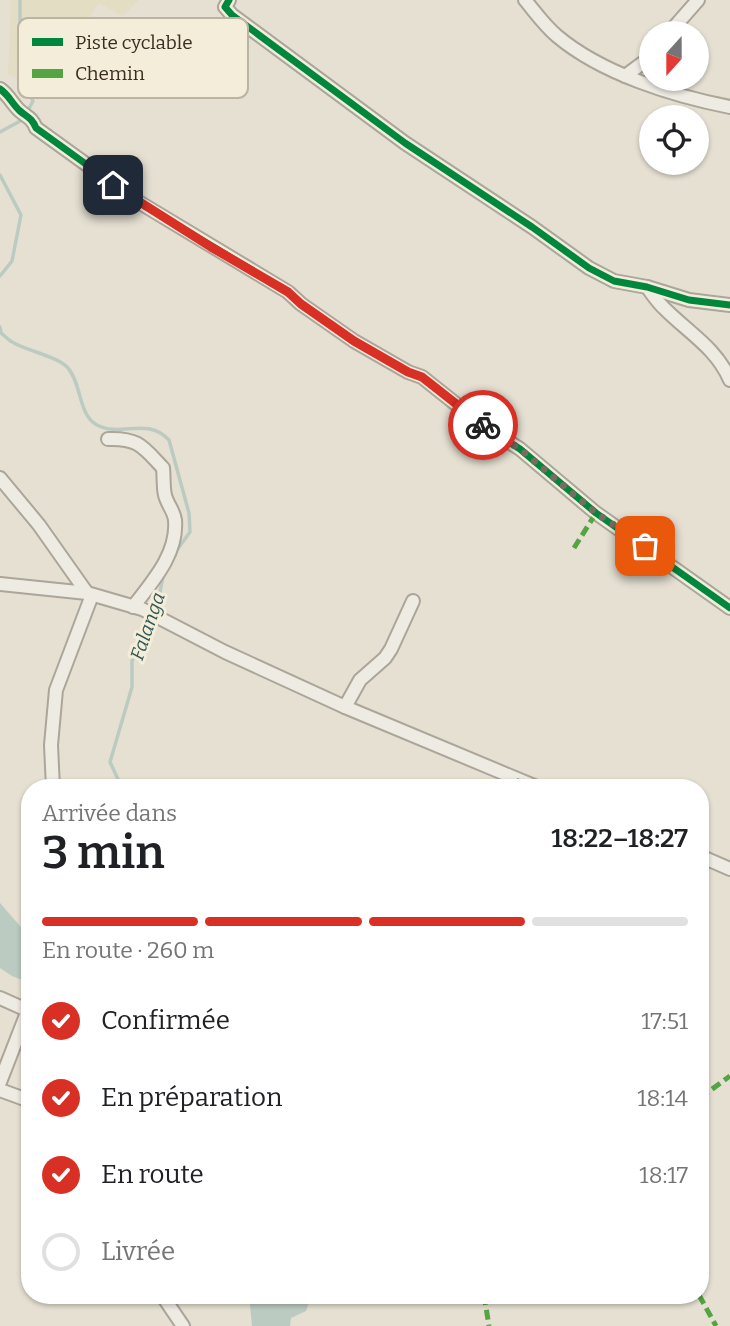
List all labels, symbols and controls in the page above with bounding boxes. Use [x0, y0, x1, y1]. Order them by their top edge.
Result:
legend [18, 18, 248, 98]
north arrow [639, 21, 709, 91]
map controls [639, 21, 709, 175]
text: Piste cyclable [75, 31, 193, 54]
text: Chemin [75, 62, 145, 85]
button: locate [639, 105, 709, 175]
pin [83, 155, 143, 215]
icon: home [94, 166, 132, 204]
courier [448, 390, 518, 460]
icon: bike [464, 406, 502, 444]
pin [615, 516, 675, 576]
icon: bag [626, 527, 664, 565]
water label: Falanga [125, 589, 170, 663]
text: Arrivée dans [42, 799, 177, 827]
text: 18:22–18:27 [551, 823, 688, 854]
text: 3 min [42, 825, 165, 880]
text: En route · 260 m [42, 936, 214, 964]
icon: check [42, 1002, 80, 1040]
text: Confirmée [101, 1005, 230, 1036]
text: 17:51 [641, 1007, 688, 1035]
icon: check [42, 1079, 80, 1117]
text: En préparation [101, 1082, 282, 1113]
text: 18:14 [637, 1084, 688, 1112]
icon: check [42, 1156, 80, 1194]
text: En route [101, 1159, 204, 1190]
text: 18:17 [639, 1161, 688, 1189]
text: Livrée [101, 1236, 175, 1267]

